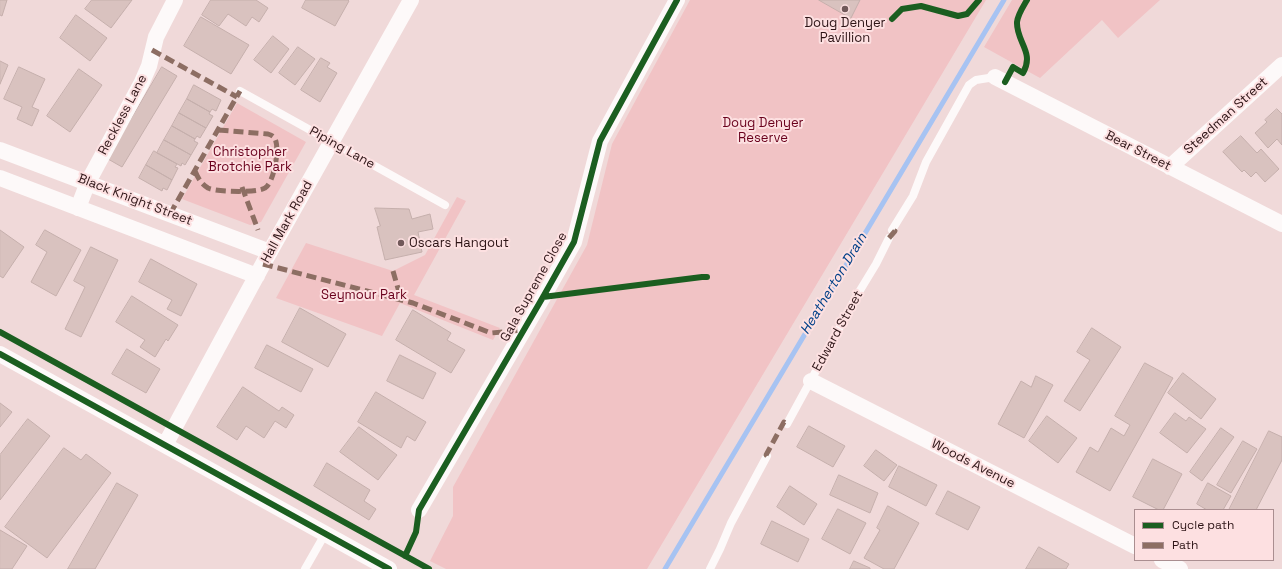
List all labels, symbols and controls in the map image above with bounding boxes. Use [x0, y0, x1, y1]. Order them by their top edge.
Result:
marker: Doug Denyer Pavillion [840, 4, 850, 14]
place label: Doug Denyer Pavillion [804, 15, 886, 46]
street label: Reckless Lane [95, 72, 151, 158]
street label: Steedman Street [1181, 74, 1271, 158]
park label: Doug Denyer Reserve [722, 115, 804, 146]
street label: Piping Lane [307, 124, 377, 172]
street label: Bear Street [1102, 128, 1174, 174]
park label: Christopher Brotchie Park [208, 144, 292, 175]
street label: Black Knight Street [76, 171, 194, 229]
street label: Hall Mark Road [258, 178, 316, 266]
street label: Gala Supreme Close [497, 229, 571, 345]
water label: Heatherton Drain [797, 230, 871, 338]
place label: Oscars Hangout [409, 235, 509, 251]
marker: Oscars Hangout [396, 238, 406, 248]
park label: Seymour Park [321, 287, 407, 303]
street label: Edward Street [809, 288, 867, 374]
street label: Woods Avenue [929, 436, 1017, 492]
legend [1134, 509, 1274, 561]
text: Cycle path [1172, 517, 1234, 533]
text: Path [1172, 537, 1198, 553]

